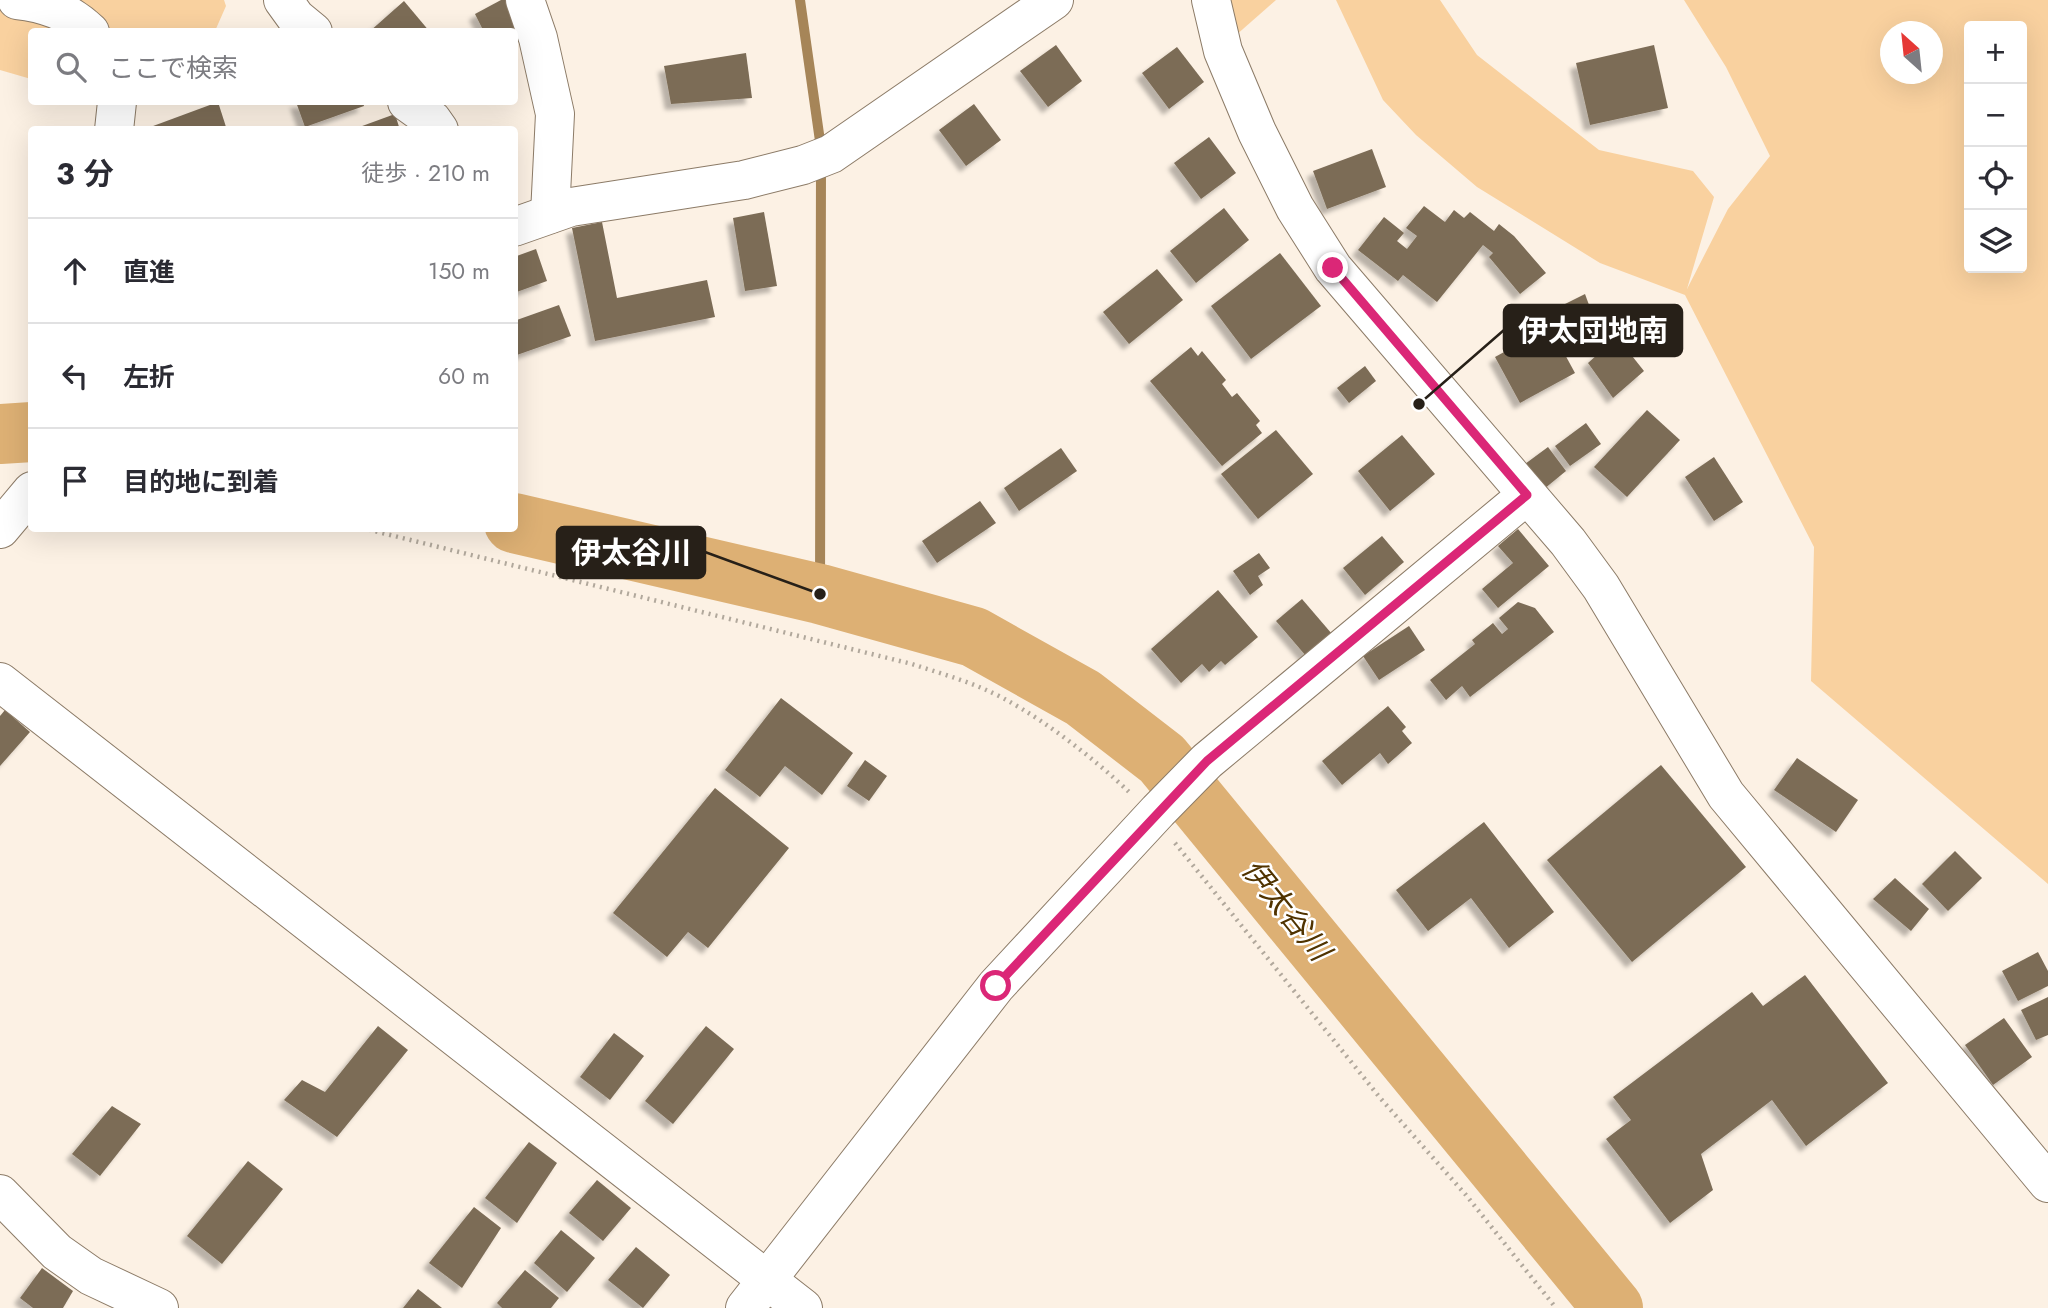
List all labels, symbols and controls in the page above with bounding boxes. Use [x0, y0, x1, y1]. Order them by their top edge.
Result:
north arrow [1880, 21, 1943, 84]
map controls [1964, 21, 2027, 273]
button: + [1964, 21, 2027, 84]
search box [28, 28, 518, 105]
icon: search [52, 48, 90, 86]
text: ここで検索 [108, 49, 238, 87]
button: − [1964, 84, 2027, 147]
button: locate [1964, 147, 2027, 210]
text: 3 分 [56, 152, 114, 195]
text: 徒歩 · 210 m [361, 156, 490, 190]
button: layers [1964, 210, 2027, 273]
icon: ahead [56, 252, 94, 290]
route end [1317, 252, 1348, 283]
text: 直進 [123, 253, 175, 291]
text: 150 m [428, 254, 490, 288]
callout: 伊太団地南 [1504, 305, 1682, 356]
text: 伊太団地南 [1518, 309, 1668, 352]
icon: left [56, 357, 94, 395]
text: 左折 [123, 358, 175, 396]
text: 60 m [438, 359, 490, 393]
icon: arrive [56, 462, 94, 500]
text: 目的地に到着 [123, 463, 279, 501]
callout: 伊太谷川 [557, 527, 705, 578]
text: 伊太谷川 [571, 531, 691, 574]
water label: 伊太谷川 [1232, 850, 1343, 972]
route start [980, 970, 1011, 1001]

